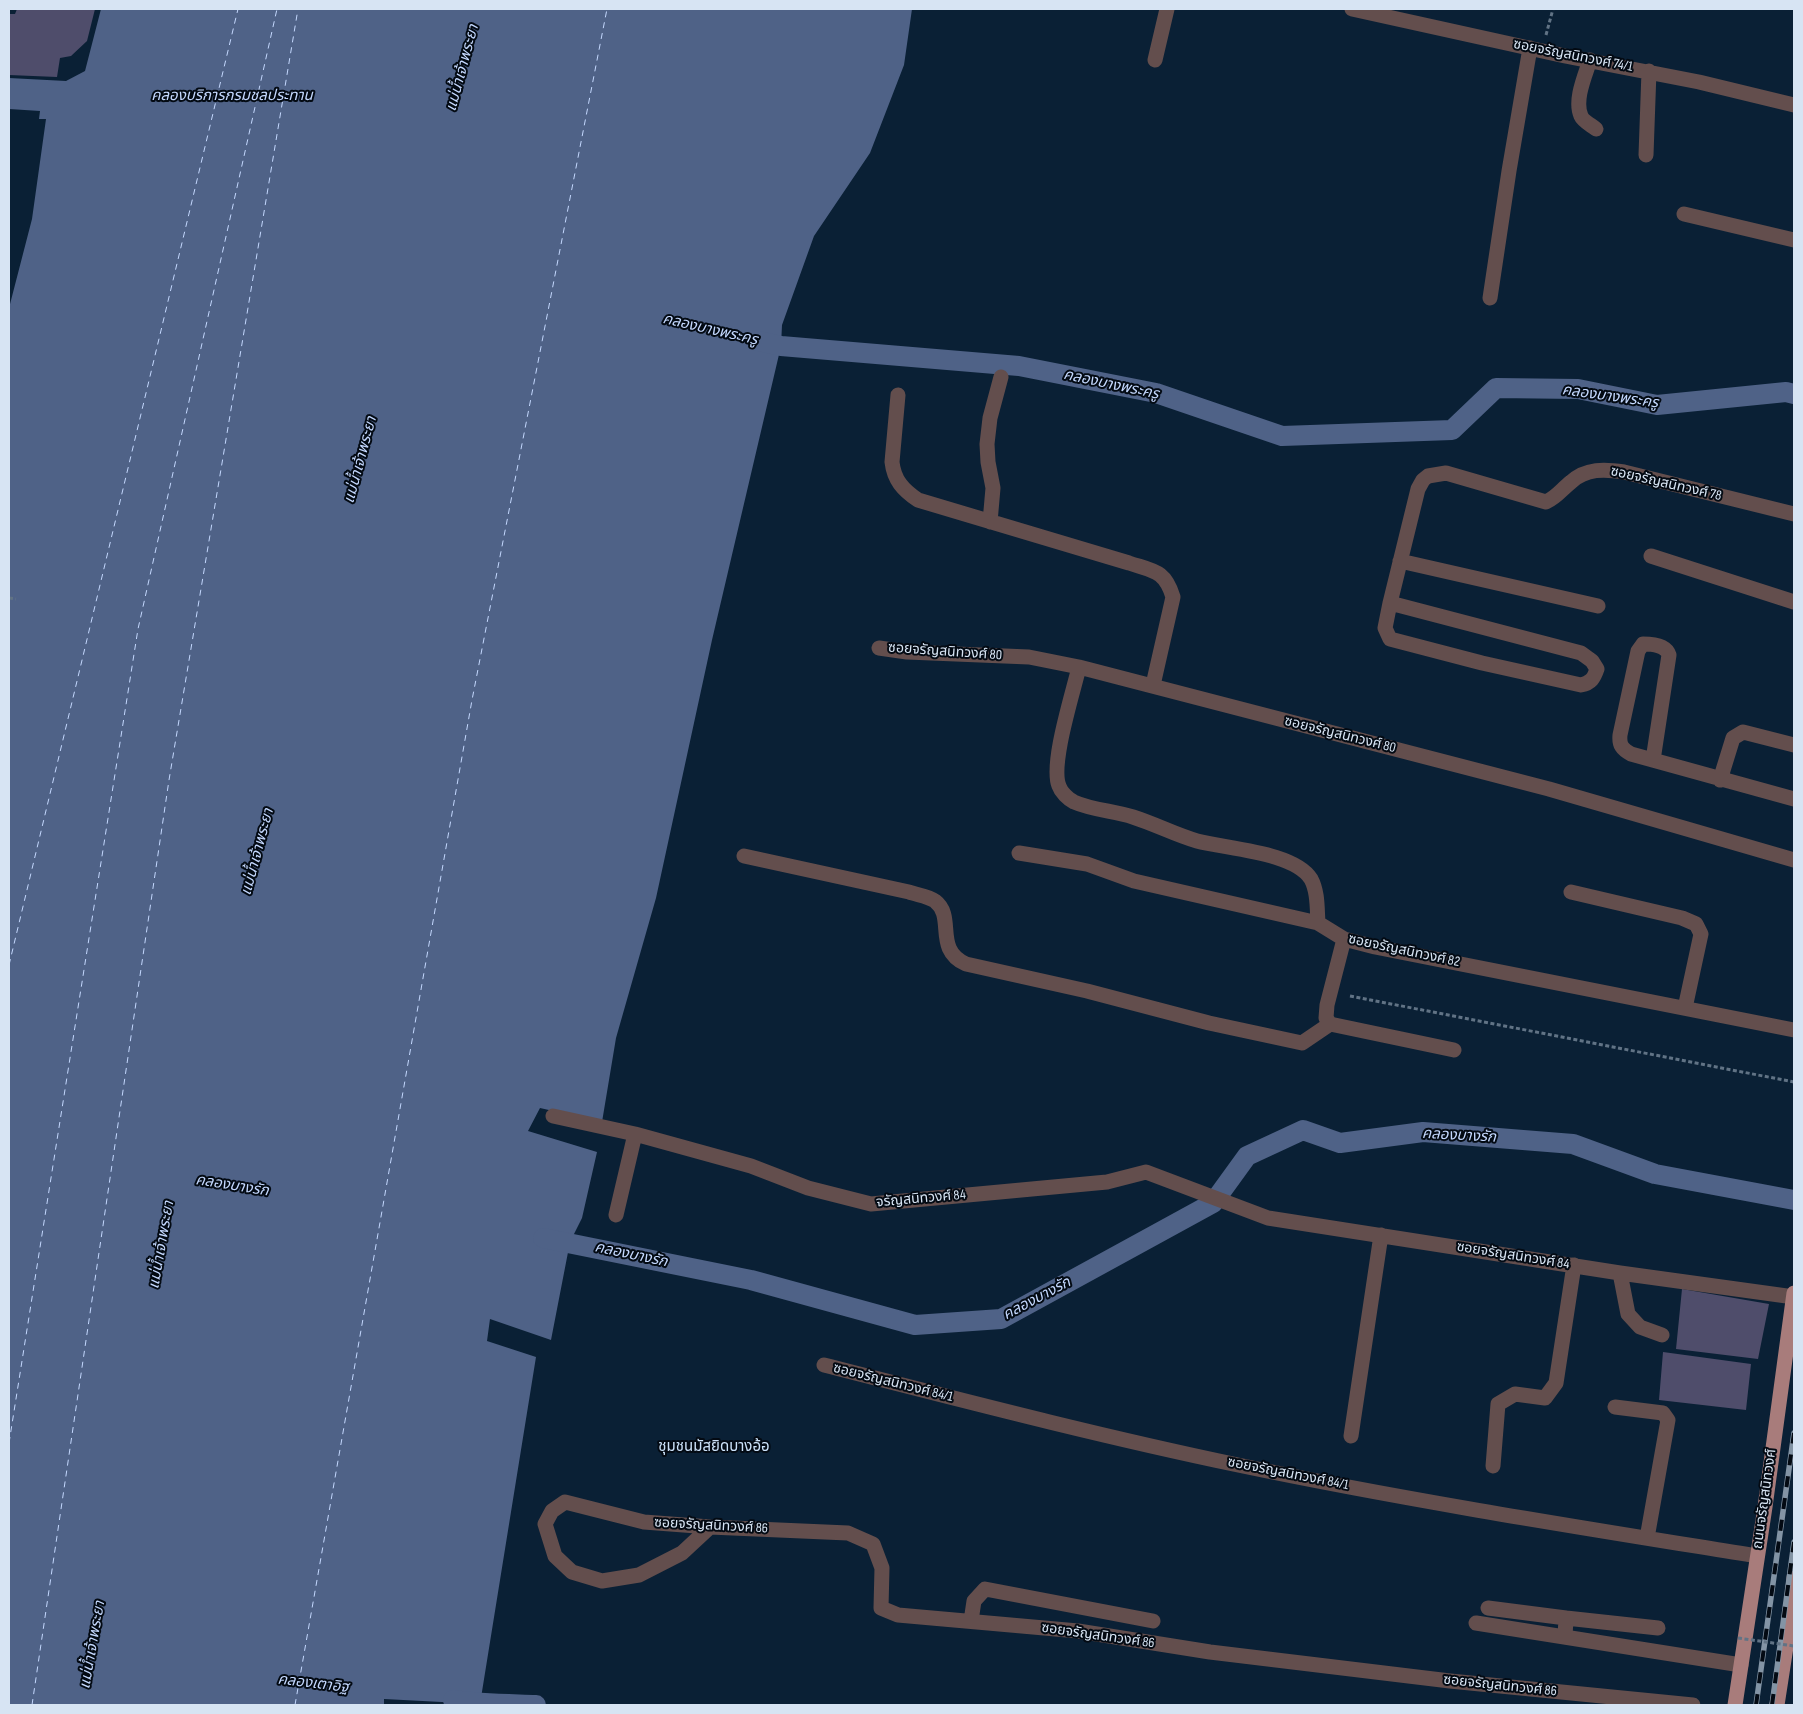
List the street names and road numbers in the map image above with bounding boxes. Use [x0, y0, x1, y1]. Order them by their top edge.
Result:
street label: ซอยจรัญสนิทวงศ์ 74/1 [1512, 36, 1634, 76]
street label: ซอยจรัญสนิทวงศ์ 78 [1609, 463, 1723, 505]
street label: ซอยจรัญสนิทวงศ์ 80 [888, 640, 1002, 664]
street label: ซอยจรัญสนิทวงศ์ 80 [1283, 713, 1397, 757]
street label: ซอยจรัญสนิทวงศ์ 82 [1347, 931, 1461, 971]
street label: จรัญสนิทวงศ์ 84 [876, 1187, 966, 1211]
street label: ซอยจรัญสนิทวงศ์ 84 [1455, 1239, 1571, 1273]
street label: ซอยจรัญสนิทวงศ์ 84/1 [831, 1360, 955, 1406]
street label: ถนนจรัญสนิทวงศ์ [1750, 1448, 1780, 1550]
street label: ซอยจรัญสนิทวงศ์ 84/1 [1226, 1454, 1350, 1494]
street label: ซอยจรัญสนิทวงศ์ 86 [654, 1515, 768, 1537]
street label: ซอยจรัญสนิทวงศ์ 86 [1040, 1620, 1156, 1652]
street label: ซอยจรัญสนิทวงศ์ 86 [1442, 1672, 1558, 1700]

